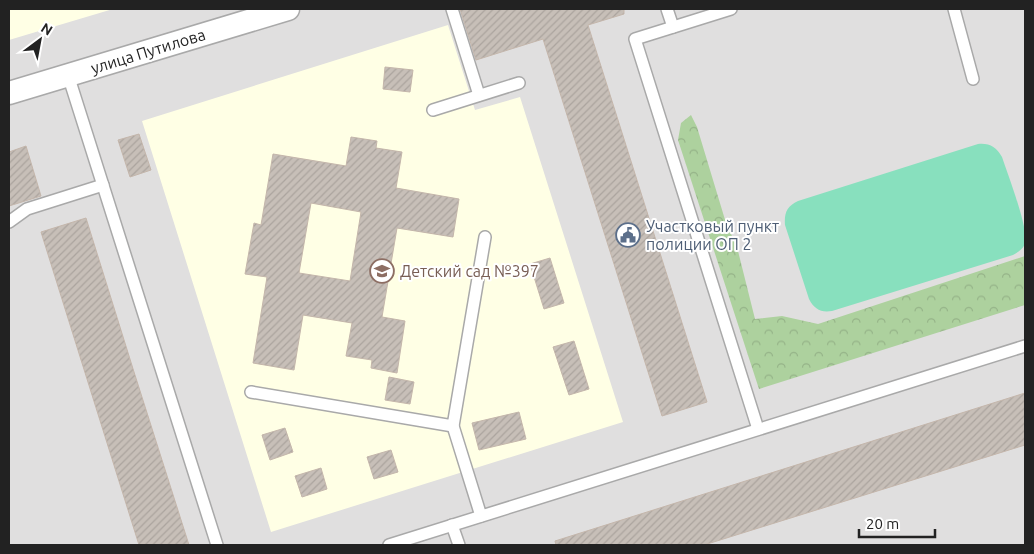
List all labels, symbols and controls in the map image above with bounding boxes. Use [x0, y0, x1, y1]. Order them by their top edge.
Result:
north arrow [15, 15, 65, 65]
text: N [38, 19, 56, 39]
street label: улица Путилова [89, 25, 207, 77]
place label: Участковый пункт полиции ОП 2 [646, 217, 779, 253]
public building icon: Участковый пункт полиции ОП 2 [615, 222, 641, 248]
school or university icon: Детский сад №397 [369, 258, 395, 284]
place label: Детский сад №397 [400, 262, 539, 280]
scale bar [859, 506, 935, 538]
text: 20 m [866, 515, 899, 532]

